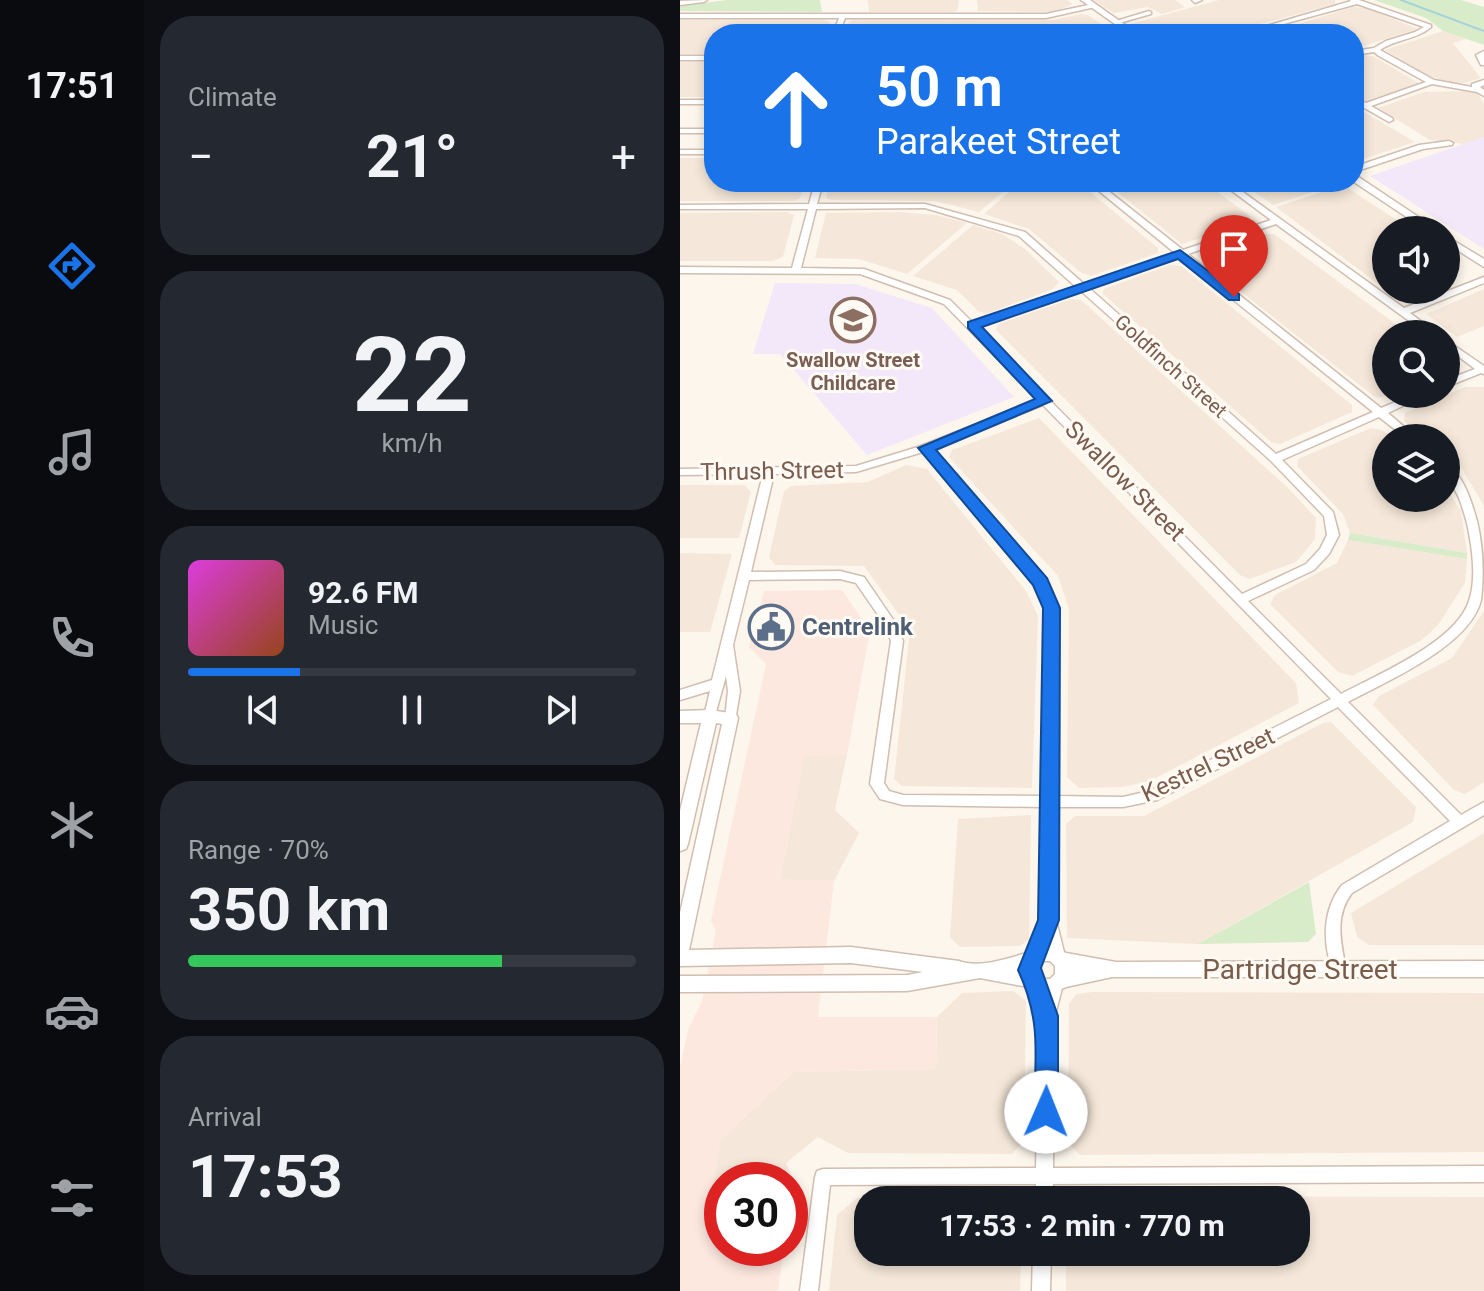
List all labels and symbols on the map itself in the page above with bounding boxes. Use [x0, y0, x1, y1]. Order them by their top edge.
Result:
pin [1200, 215, 1268, 297]
school or university icon: Swallow Street Childcare [829, 296, 877, 344]
street label: Goldfinch Street [1110, 309, 1232, 423]
place label: Swallow Street Childcare [786, 348, 920, 395]
street label: Swallow Street [1059, 415, 1191, 547]
street label: Thrush Street [700, 456, 844, 486]
public building icon: Centrelink [747, 603, 795, 651]
place label: Centrelink [802, 613, 914, 641]
street label: Kestrel Street [1137, 722, 1279, 808]
street label: Partridge Street [1202, 953, 1398, 986]
position arrow [1004, 1070, 1088, 1154]
speed limit sign: 30 [704, 1162, 808, 1266]

